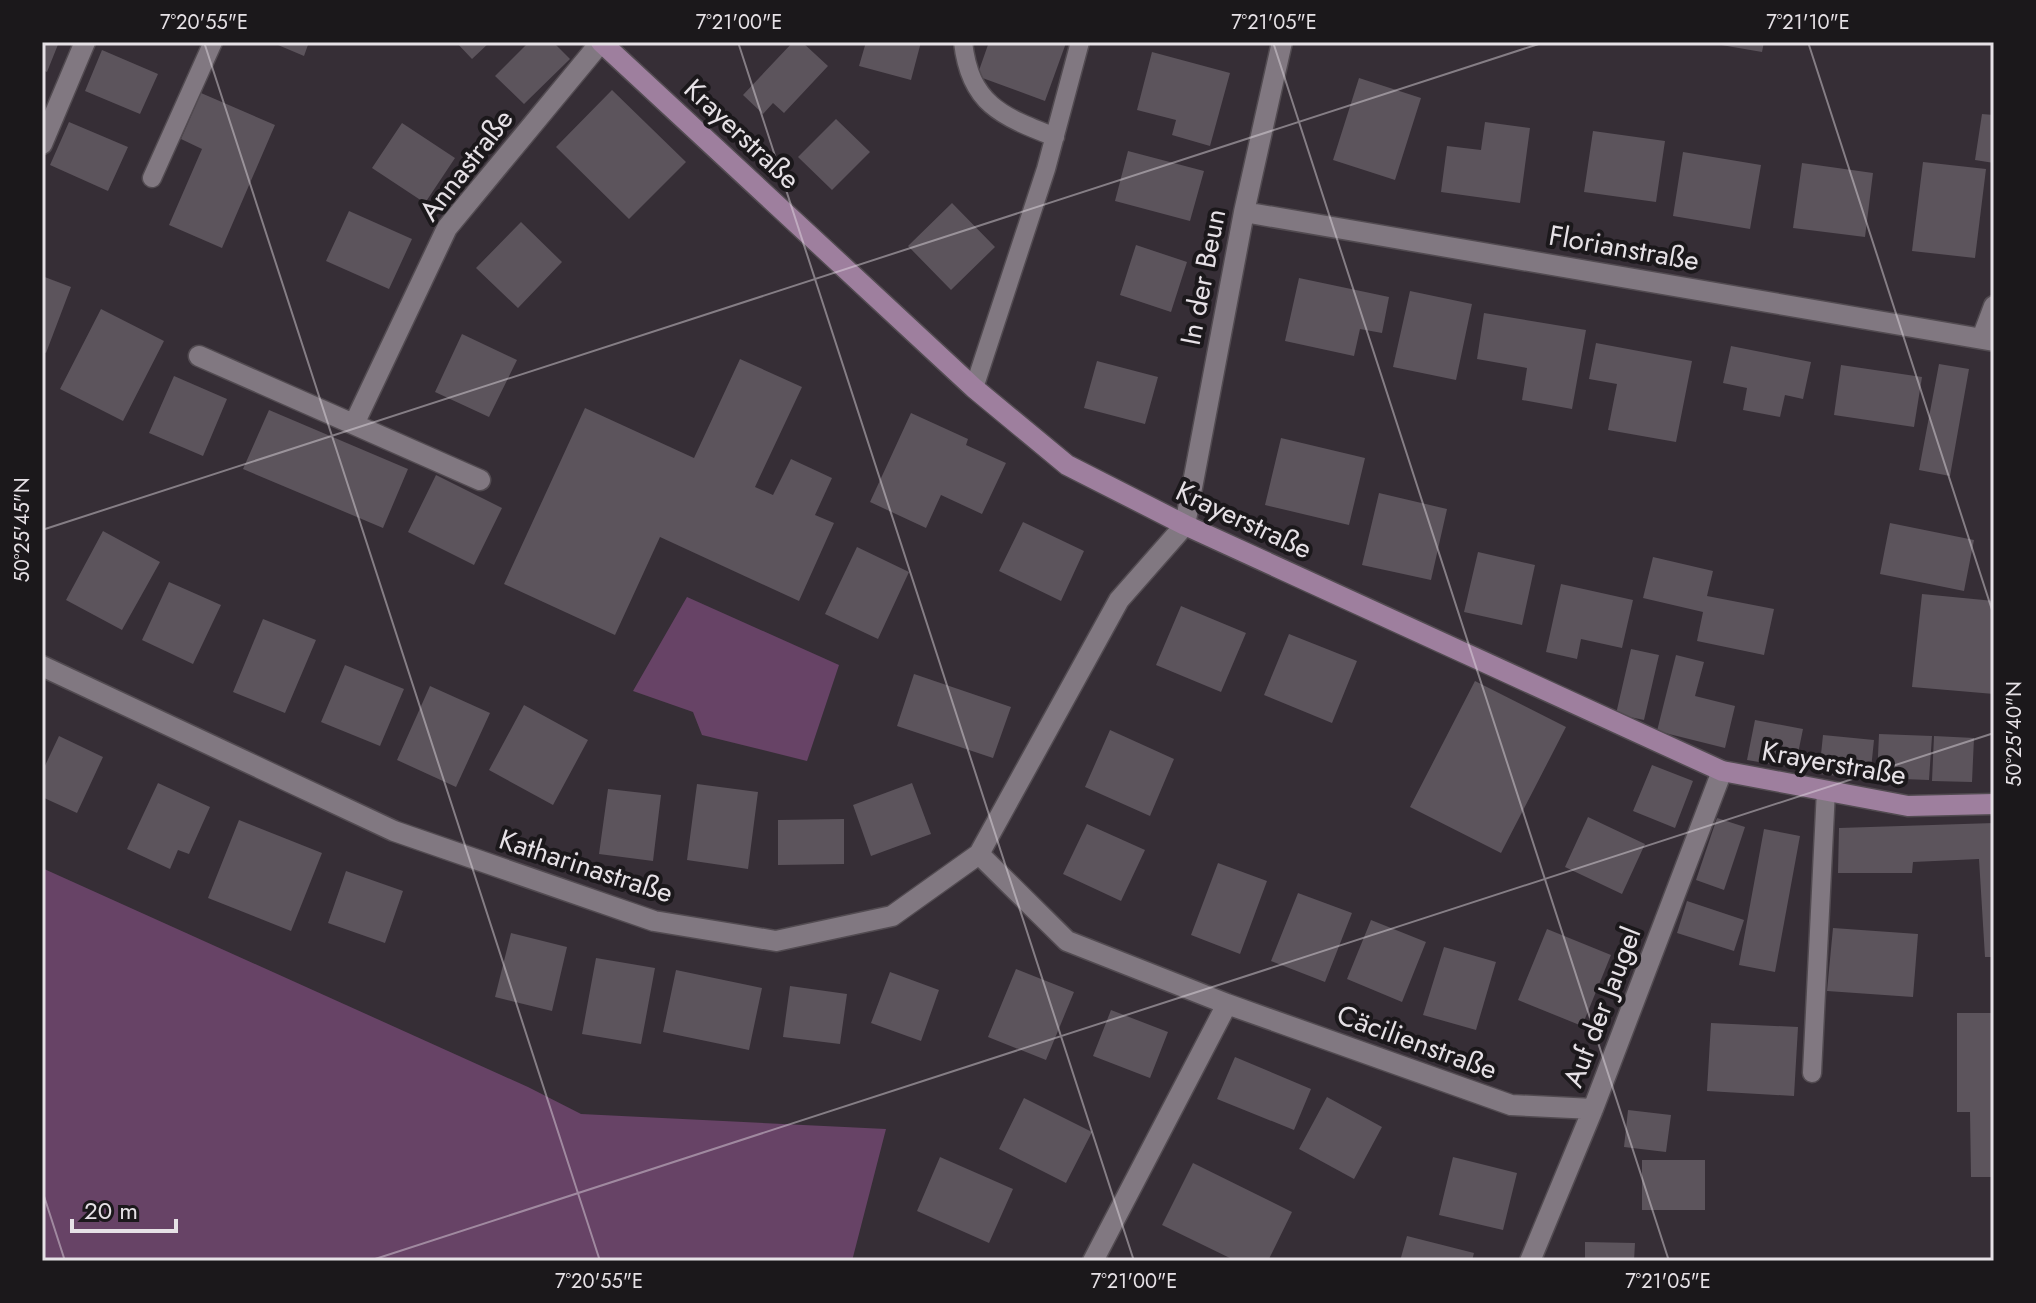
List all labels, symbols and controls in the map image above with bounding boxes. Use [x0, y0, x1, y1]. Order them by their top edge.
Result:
text: 7°20'55"E [160, 8, 248, 37]
text: 7°21'00"E [696, 8, 782, 37]
text: 7°21'05"E [1231, 8, 1317, 37]
text: 7°21'10"E [1766, 8, 1850, 37]
street label: Krayerstraße [675, 69, 809, 199]
street label: Annastraße [409, 100, 523, 230]
street label: In der Beun [1170, 205, 1236, 349]
street label: Florianstraße [1546, 215, 1702, 281]
street label: Krayerstraße [1169, 471, 1319, 569]
text: 50°25'45"N [8, 478, 37, 582]
text: 50°25'40"N [2000, 681, 2029, 787]
street label: Krayerstraße [1759, 730, 1909, 796]
street label: Katharinastraße [494, 819, 678, 913]
street label: Auf der Jaugel [1553, 921, 1651, 1093]
street label: Cäcilienstraße [1331, 994, 1503, 1090]
scale bar [72, 1183, 176, 1233]
text: 20 m [84, 1193, 138, 1228]
text: 7°20'55"E [555, 1267, 643, 1296]
text: 7°21'00"E [1091, 1267, 1177, 1296]
text: 7°21'05"E [1625, 1267, 1711, 1296]

